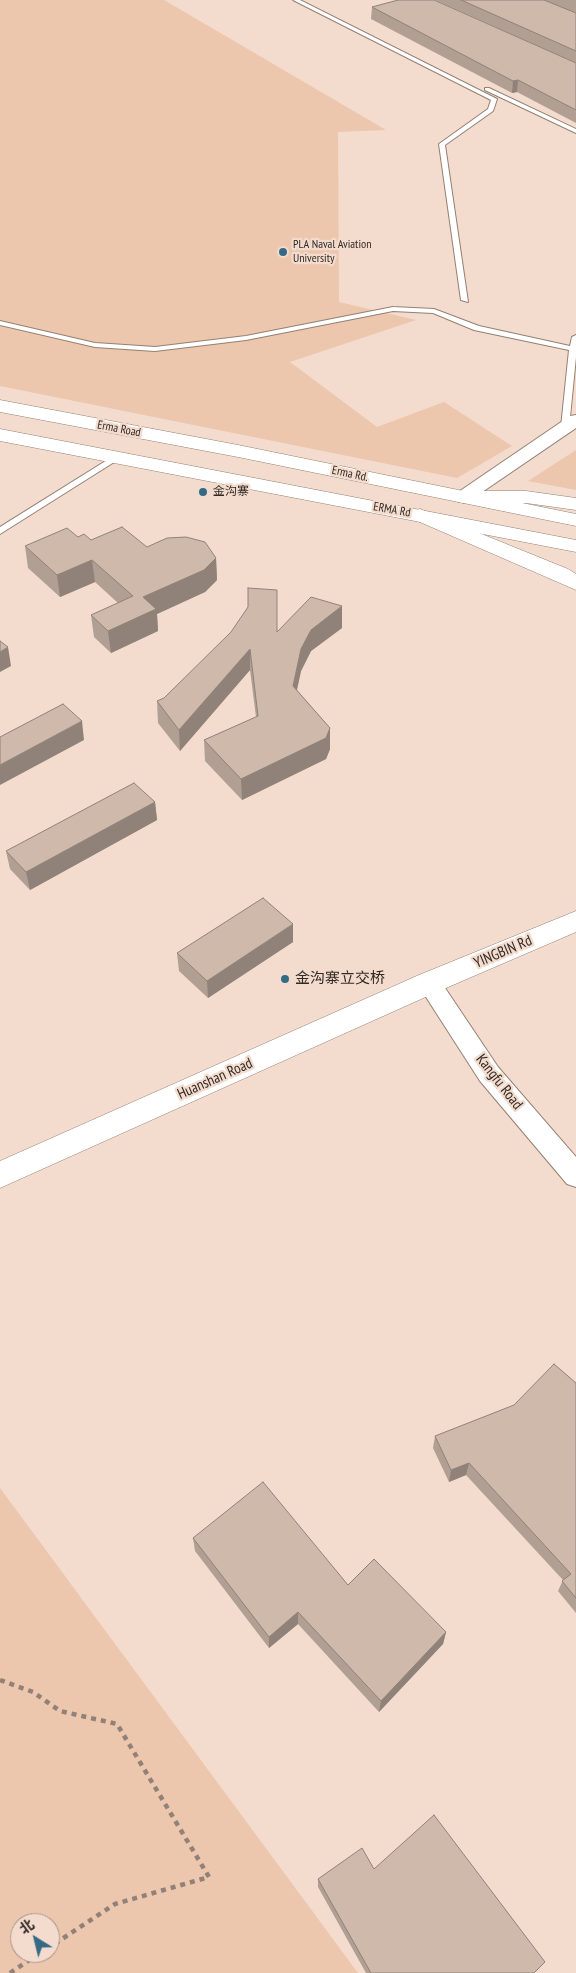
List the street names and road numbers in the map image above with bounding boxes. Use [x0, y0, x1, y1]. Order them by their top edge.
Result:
street label: Erma Road [96, 418, 142, 440]
street label: Erma Rd. [331, 463, 369, 485]
street label: ERMA Rd [372, 500, 412, 520]
street label: YINGBIN Rd [471, 932, 535, 972]
street label: Kangfu Road [472, 1051, 526, 1113]
street label: Huanshan Road [175, 1054, 255, 1104]

